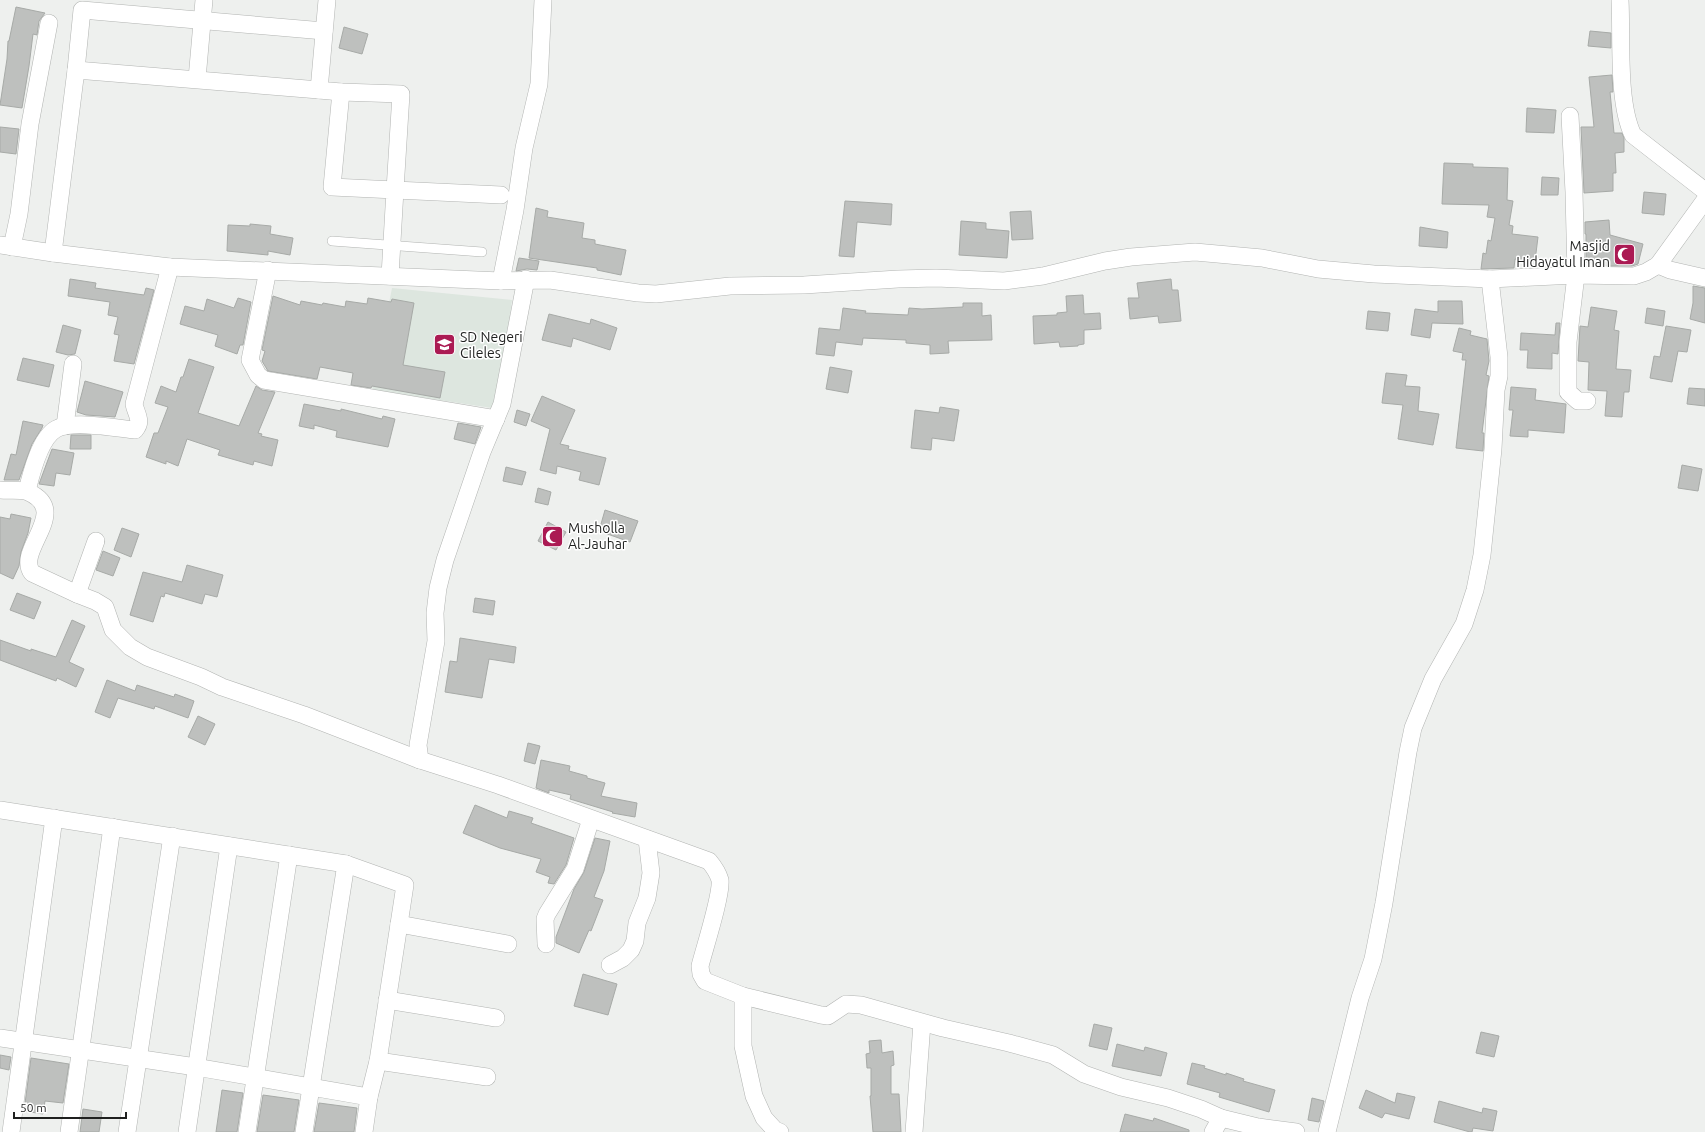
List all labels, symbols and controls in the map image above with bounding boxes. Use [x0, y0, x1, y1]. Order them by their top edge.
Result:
place label: Masjid Hidayatul Iman [1516, 238, 1610, 270]
mosque icon: Masjid Hidayatul Iman [1612, 241, 1638, 267]
place label: SD Negeri Cileles [460, 329, 523, 361]
school or university icon: SD Negeri Cileles [431, 332, 457, 358]
place label: Musholla Al-Jauhar [568, 520, 628, 552]
mosque icon: Musholla Al-Jauhar [539, 523, 565, 549]
scale bar [14, 1094, 126, 1120]
text: 50 m [20, 1101, 47, 1114]

